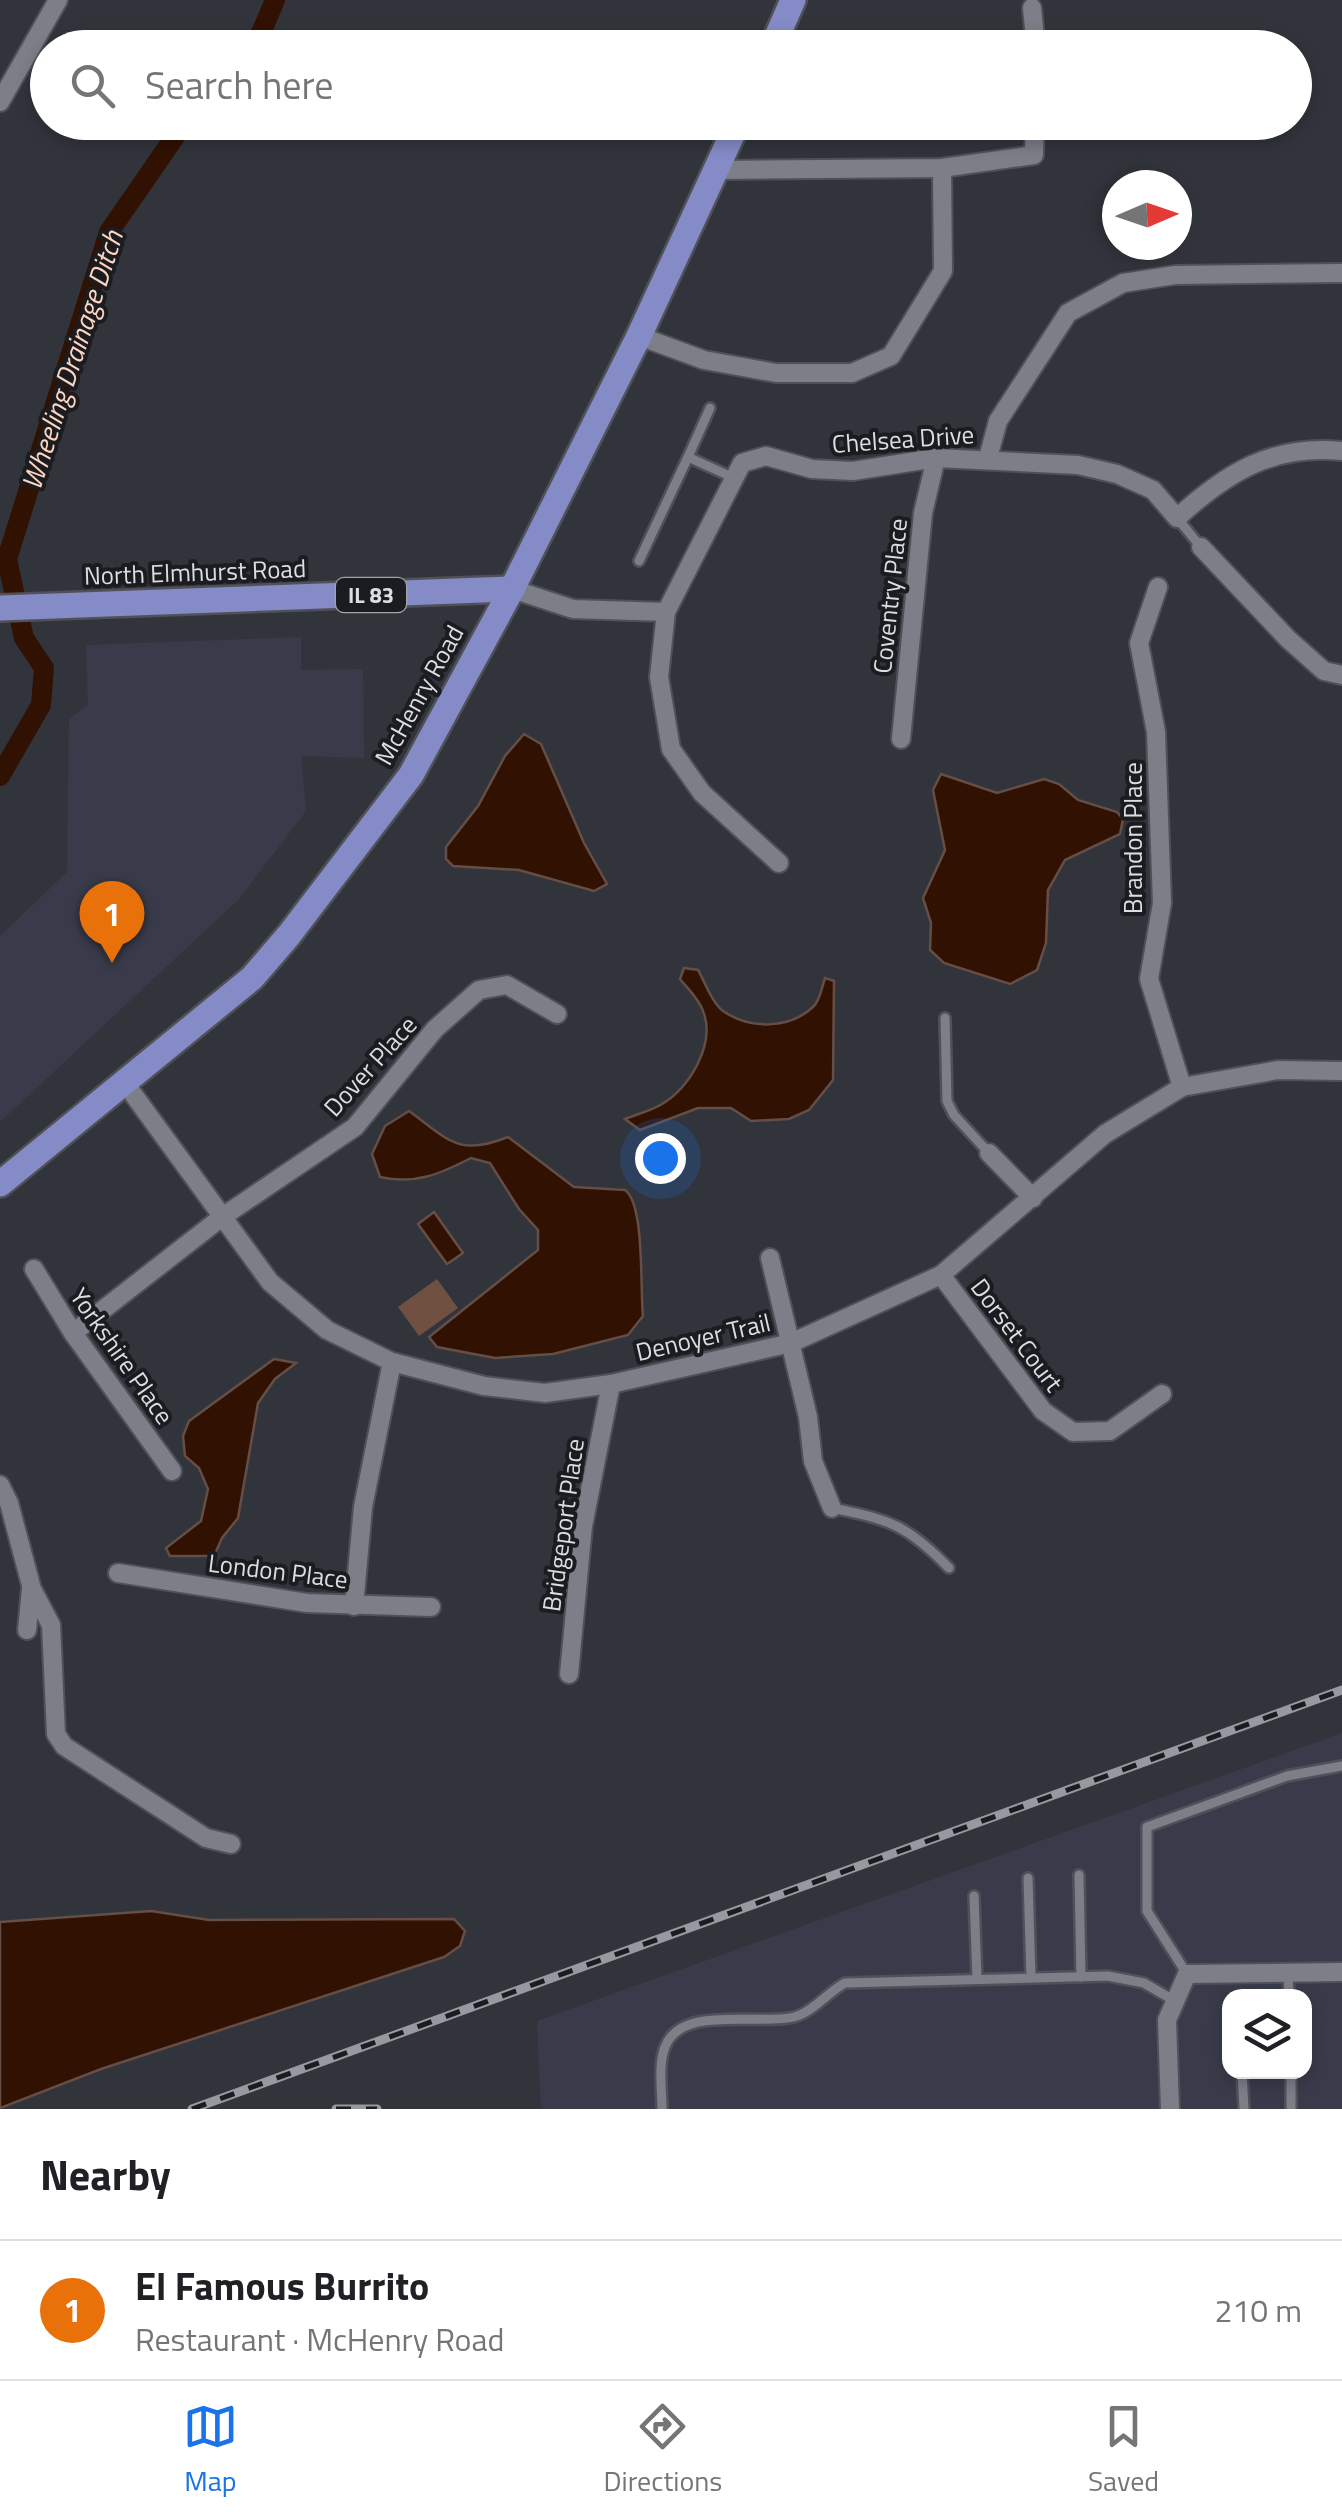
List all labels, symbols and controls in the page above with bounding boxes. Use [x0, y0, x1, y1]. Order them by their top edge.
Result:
search box [30, 30, 1312, 140]
text: Search here [145, 56, 333, 114]
icon: search [65, 58, 120, 113]
north arrow [1102, 170, 1192, 260]
water label: Wheeling Drainage Ditch [9, 224, 134, 495]
street label: Chelsea Drive [831, 415, 975, 463]
street label: Coventry Place [863, 517, 917, 675]
street label: North Elmhurst Road [83, 549, 307, 595]
road number: IL 83 [336, 578, 406, 612]
street label: McHenry Road [365, 618, 473, 772]
street label: Brandon Place [1114, 762, 1152, 914]
pin: 1 [80, 880, 144, 963]
street label: Dover Place [314, 1007, 426, 1125]
your location [635, 1133, 686, 1184]
street label: Dorset Court [962, 1270, 1073, 1400]
street label: Yorkshire Place [61, 1280, 183, 1432]
street label: Denoyer Trail [632, 1303, 774, 1371]
street label: Bridgeport Place [532, 1436, 594, 1614]
street label: London Place [206, 1544, 350, 1598]
map controls [1222, 1989, 1312, 2079]
button: layers [1222, 1989, 1312, 2079]
text: Nearby [40, 2142, 171, 2206]
text: El Famous Burrito [135, 2257, 429, 2315]
text: 1 [64, 2286, 81, 2334]
text: 210 m [1214, 2286, 1302, 2334]
text: Restaurant · McHenry Road [135, 2315, 504, 2363]
tab: Map [183, 2399, 238, 2502]
tab: Directions [604, 2399, 722, 2502]
tab: Saved [1088, 2399, 1159, 2502]

